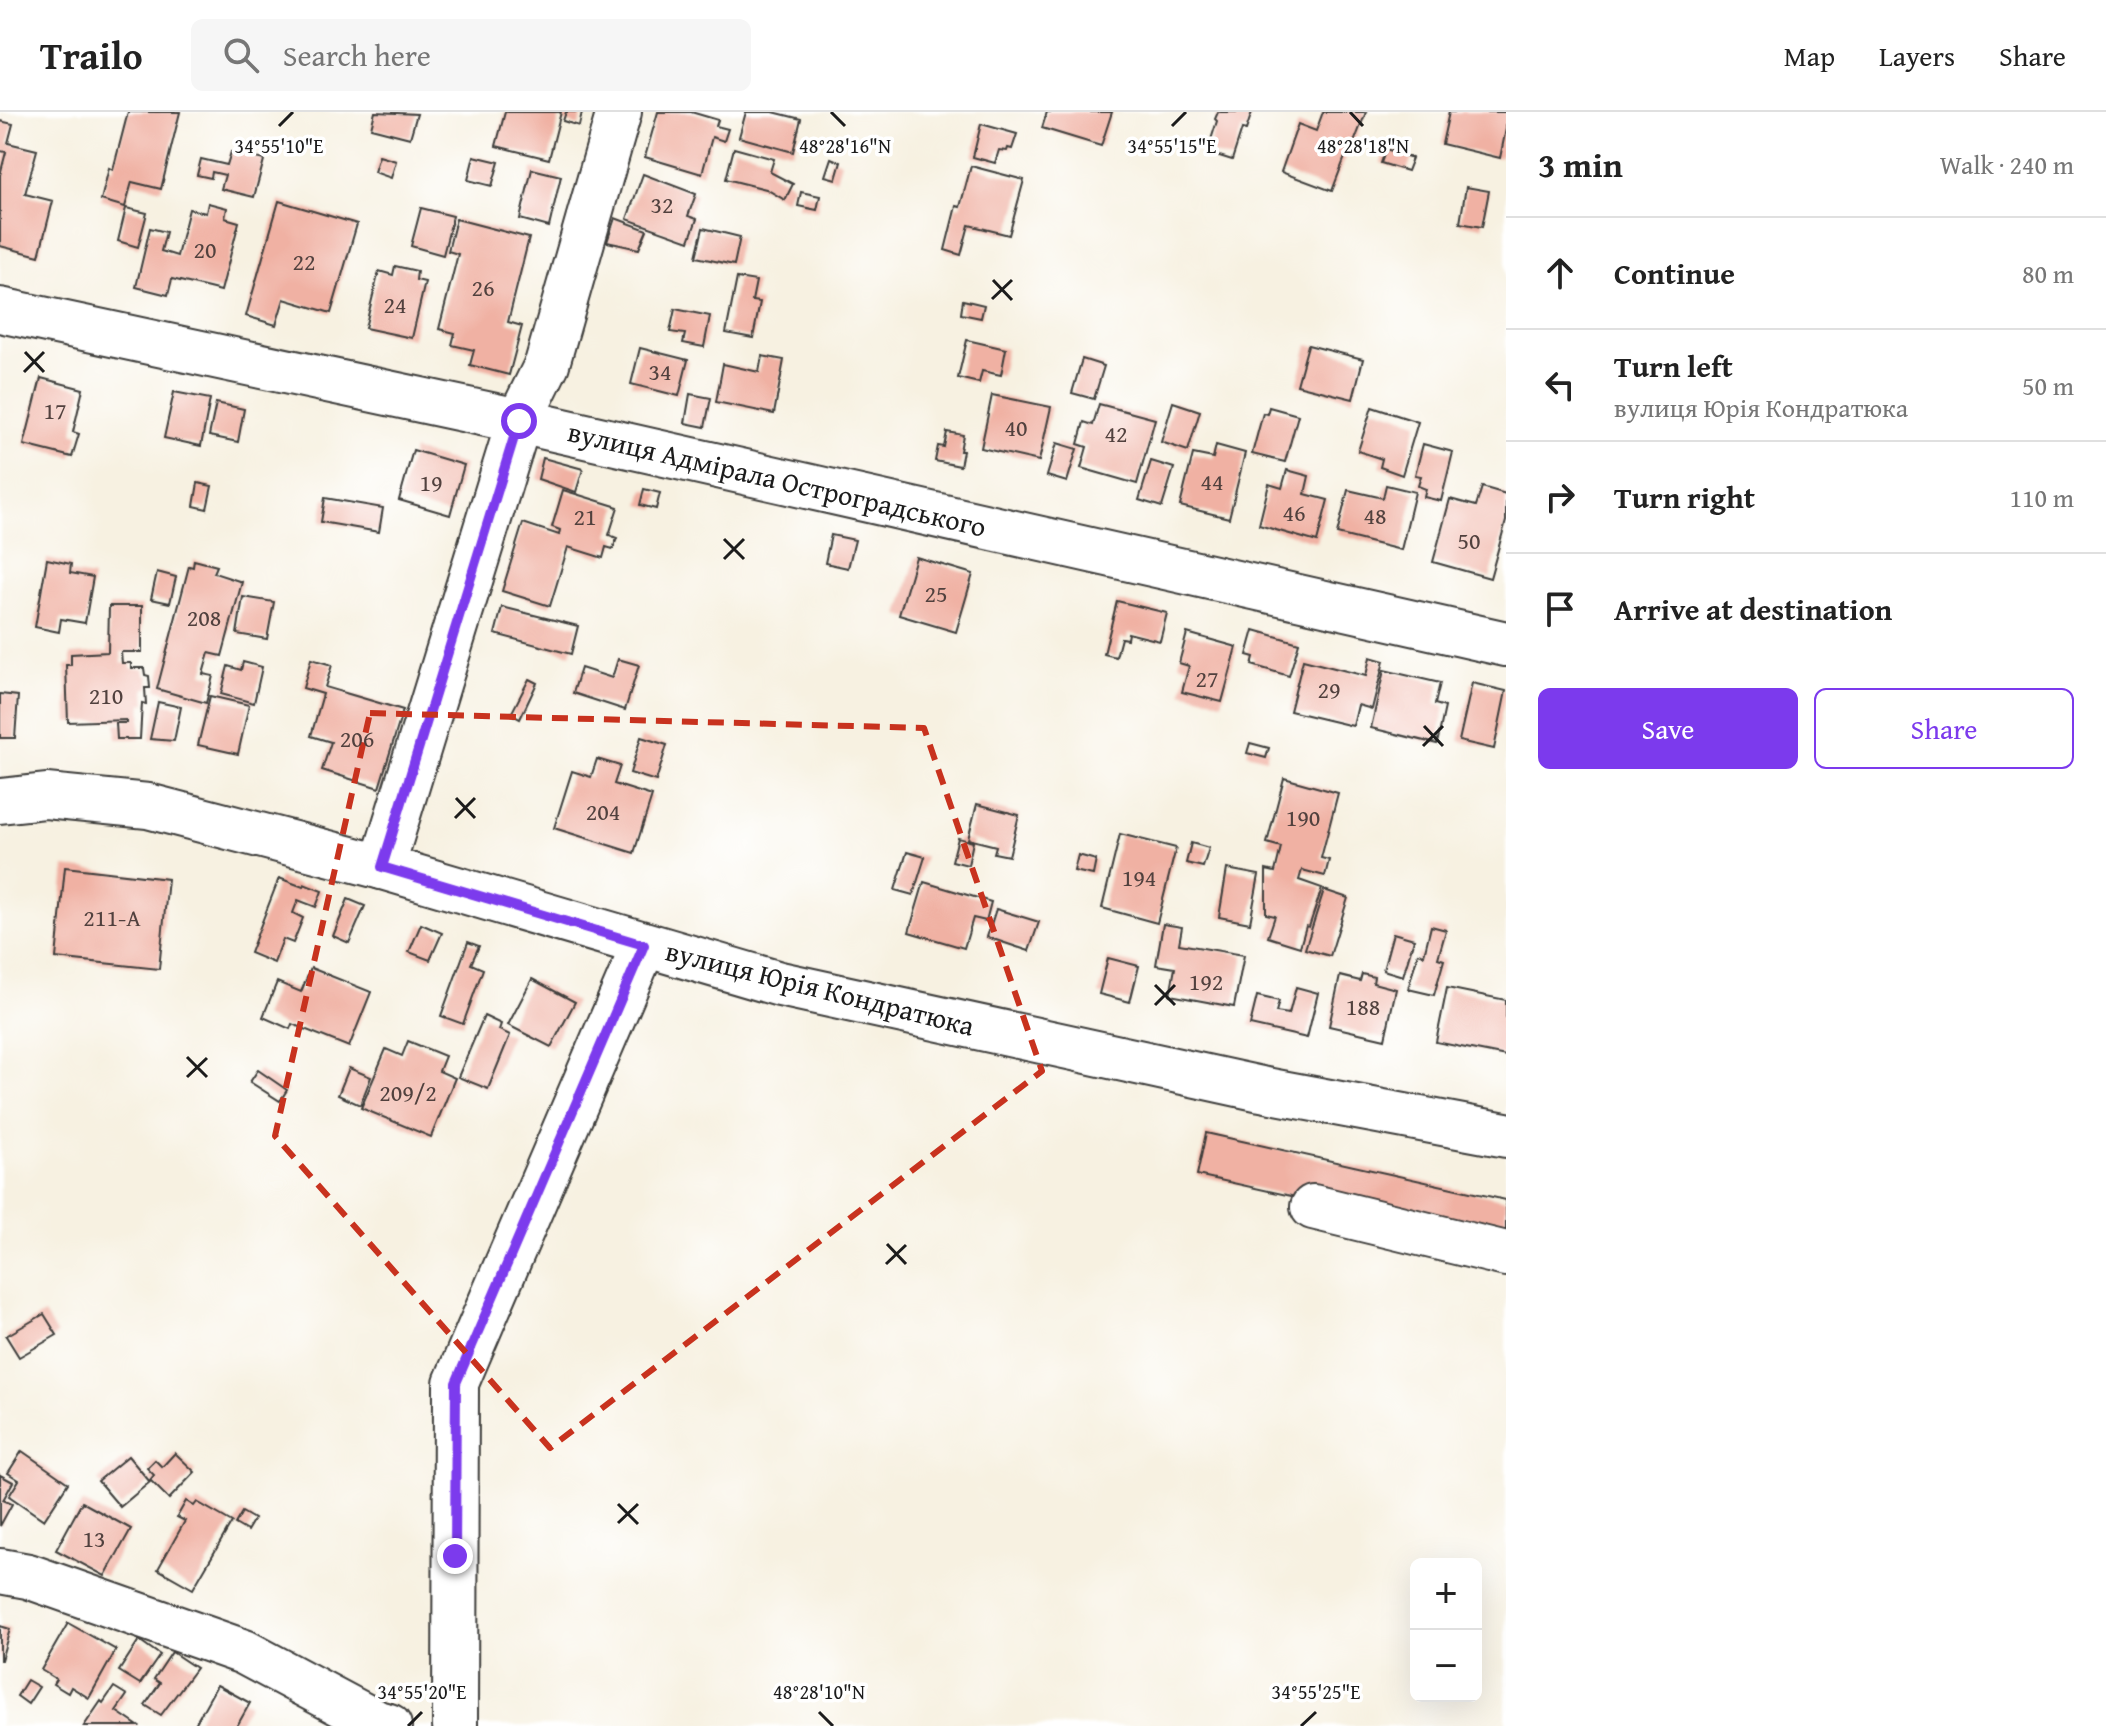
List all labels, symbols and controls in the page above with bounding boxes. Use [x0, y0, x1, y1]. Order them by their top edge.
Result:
search box [191, 19, 751, 91]
text: Trailo [40, 27, 143, 83]
icon: search [219, 33, 263, 77]
text: Search here [283, 33, 431, 77]
text: Map [1784, 35, 1835, 76]
text: Layers [1879, 35, 1955, 76]
text: Share [1999, 35, 2066, 76]
text: 34°55'10"E [235, 131, 323, 160]
text: 48°28'16"N [799, 131, 891, 160]
text: 34°55'15"E [1128, 131, 1216, 160]
text: 48°28'18"N [1317, 131, 1409, 160]
text: 3 min [1538, 140, 1623, 189]
text: Walk · 240 m [1940, 145, 2074, 184]
house number: 32 [650, 187, 674, 222]
house number: 20 [193, 232, 217, 267]
house number: 22 [292, 244, 316, 279]
icon: ahead [1538, 251, 1582, 295]
text: Continue [1614, 251, 1735, 295]
text: 80 m [2022, 254, 2074, 293]
house number: 26 [471, 270, 495, 305]
house number: 24 [383, 287, 407, 322]
text: Turn left [1614, 344, 1733, 388]
house number: 34 [648, 354, 672, 389]
icon: left [1538, 363, 1582, 407]
text: 50 m [2022, 366, 2074, 405]
text: вулиця Юрія Кондратюка [1614, 388, 1908, 427]
house number: 17 [43, 393, 67, 428]
route start [501, 403, 537, 439]
street label: вулиця Адмірала Остроградського [564, 410, 990, 547]
house number: 40 [1004, 410, 1028, 445]
house number: 42 [1104, 416, 1128, 451]
house number: 44 [1200, 464, 1224, 499]
house number: 19 [419, 465, 443, 500]
icon: right [1538, 475, 1582, 519]
text: Turn right [1614, 475, 1755, 519]
text: 110 m [2009, 478, 2074, 517]
house number: 46 [1282, 495, 1306, 530]
house number: 48 [1363, 498, 1387, 533]
house number: 21 [573, 499, 597, 534]
house number: 50 [1457, 523, 1481, 558]
house number: 25 [924, 576, 948, 611]
icon: arrive [1538, 587, 1582, 631]
text: Arrive at destination [1614, 587, 1892, 631]
house number: 208 [187, 600, 221, 635]
house number: 27 [1195, 661, 1219, 696]
house number: 29 [1317, 672, 1341, 707]
house number: 210 [89, 678, 123, 713]
button: Save [1538, 688, 1798, 769]
button: Share [1814, 688, 2074, 769]
house number: 206 [340, 721, 374, 756]
house number: 204 [586, 794, 620, 829]
house number: 190 [1286, 800, 1320, 835]
house number: 194 [1122, 860, 1156, 895]
house number: 211-А [83, 900, 141, 935]
street label: вулиця Юрія Кондратюка [662, 929, 979, 1046]
house number: 192 [1189, 964, 1223, 999]
house number: 188 [1346, 989, 1380, 1024]
house number: 209/2 [379, 1075, 437, 1110]
house number: 13 [82, 1521, 106, 1556]
route end [437, 1538, 473, 1574]
map controls [1410, 1558, 1482, 1702]
button: + [1410, 1558, 1482, 1630]
button: − [1410, 1630, 1482, 1702]
text: 34°55'20"E [378, 1677, 466, 1706]
text: 48°28'10"N [773, 1677, 865, 1706]
text: 34°55'25"E [1272, 1677, 1360, 1706]

